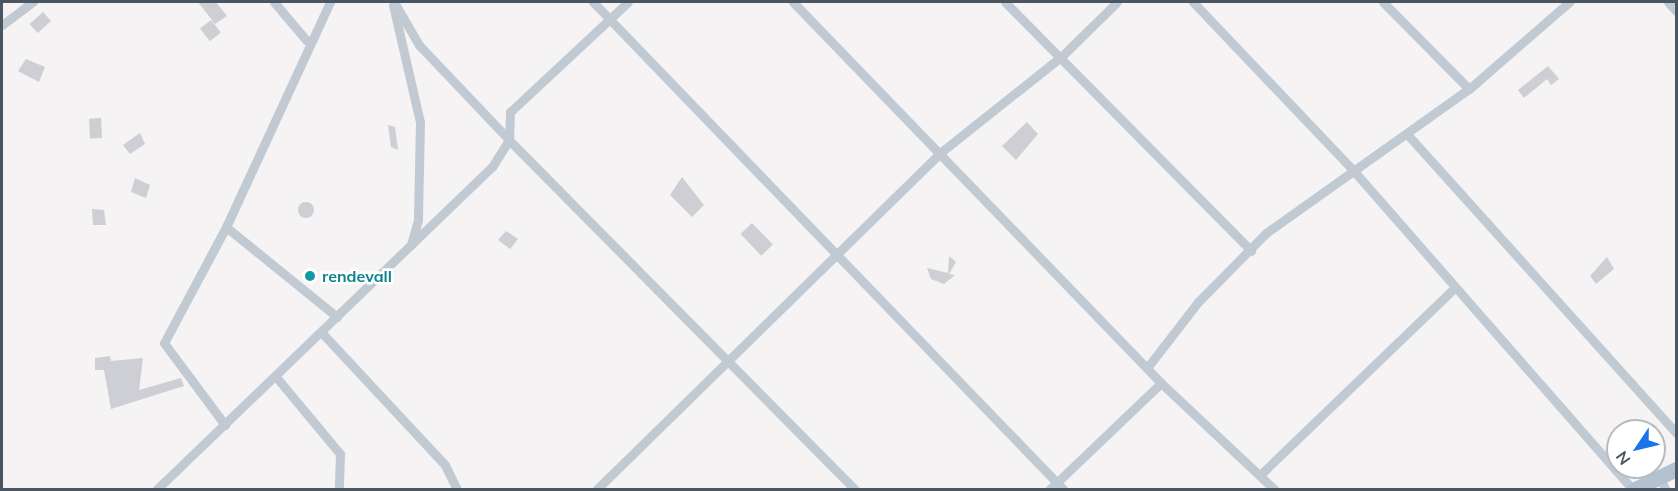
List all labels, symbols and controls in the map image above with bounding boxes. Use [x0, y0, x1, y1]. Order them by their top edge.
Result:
place label: rendevall [322, 266, 392, 286]
marker: rendevall [303, 269, 317, 283]
north arrow [1606, 419, 1666, 479]
text: N [1611, 447, 1635, 469]

